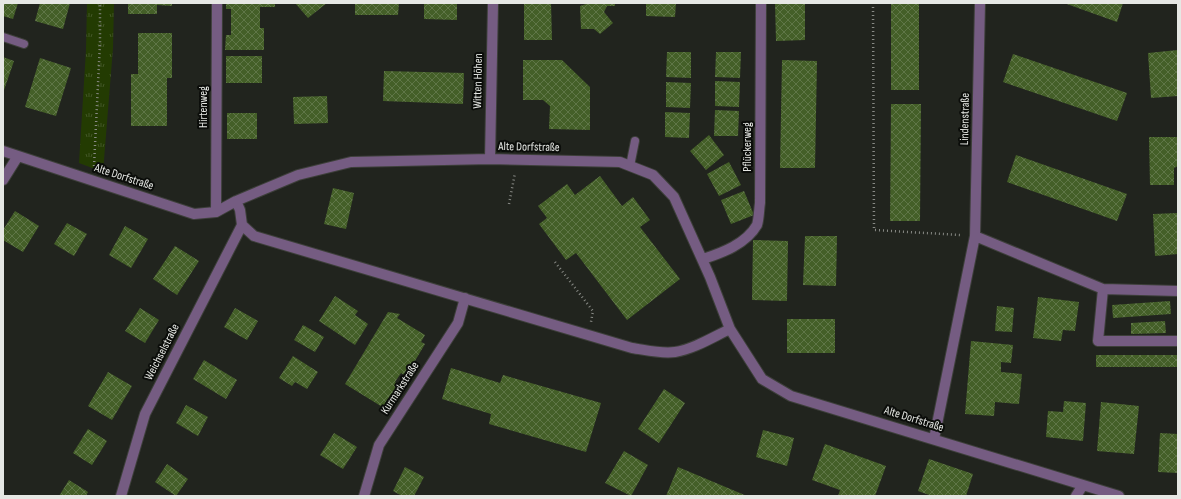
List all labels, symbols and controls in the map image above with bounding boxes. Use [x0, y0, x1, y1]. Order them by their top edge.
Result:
street label: Witten Höhen [470, 53, 486, 109]
street label: Hirtenweg [196, 86, 211, 128]
street label: Lindenstraße [957, 92, 973, 145]
street label: Pflückerweg [740, 122, 755, 172]
street label: Alte Dorfstraße [497, 139, 560, 155]
street label: Alte Dorfstraße [92, 160, 156, 194]
street label: Weichselstraße [141, 321, 183, 383]
street label: Kurmarkstraße [377, 359, 423, 417]
street label: Alte Dorfstraße [881, 403, 946, 435]

